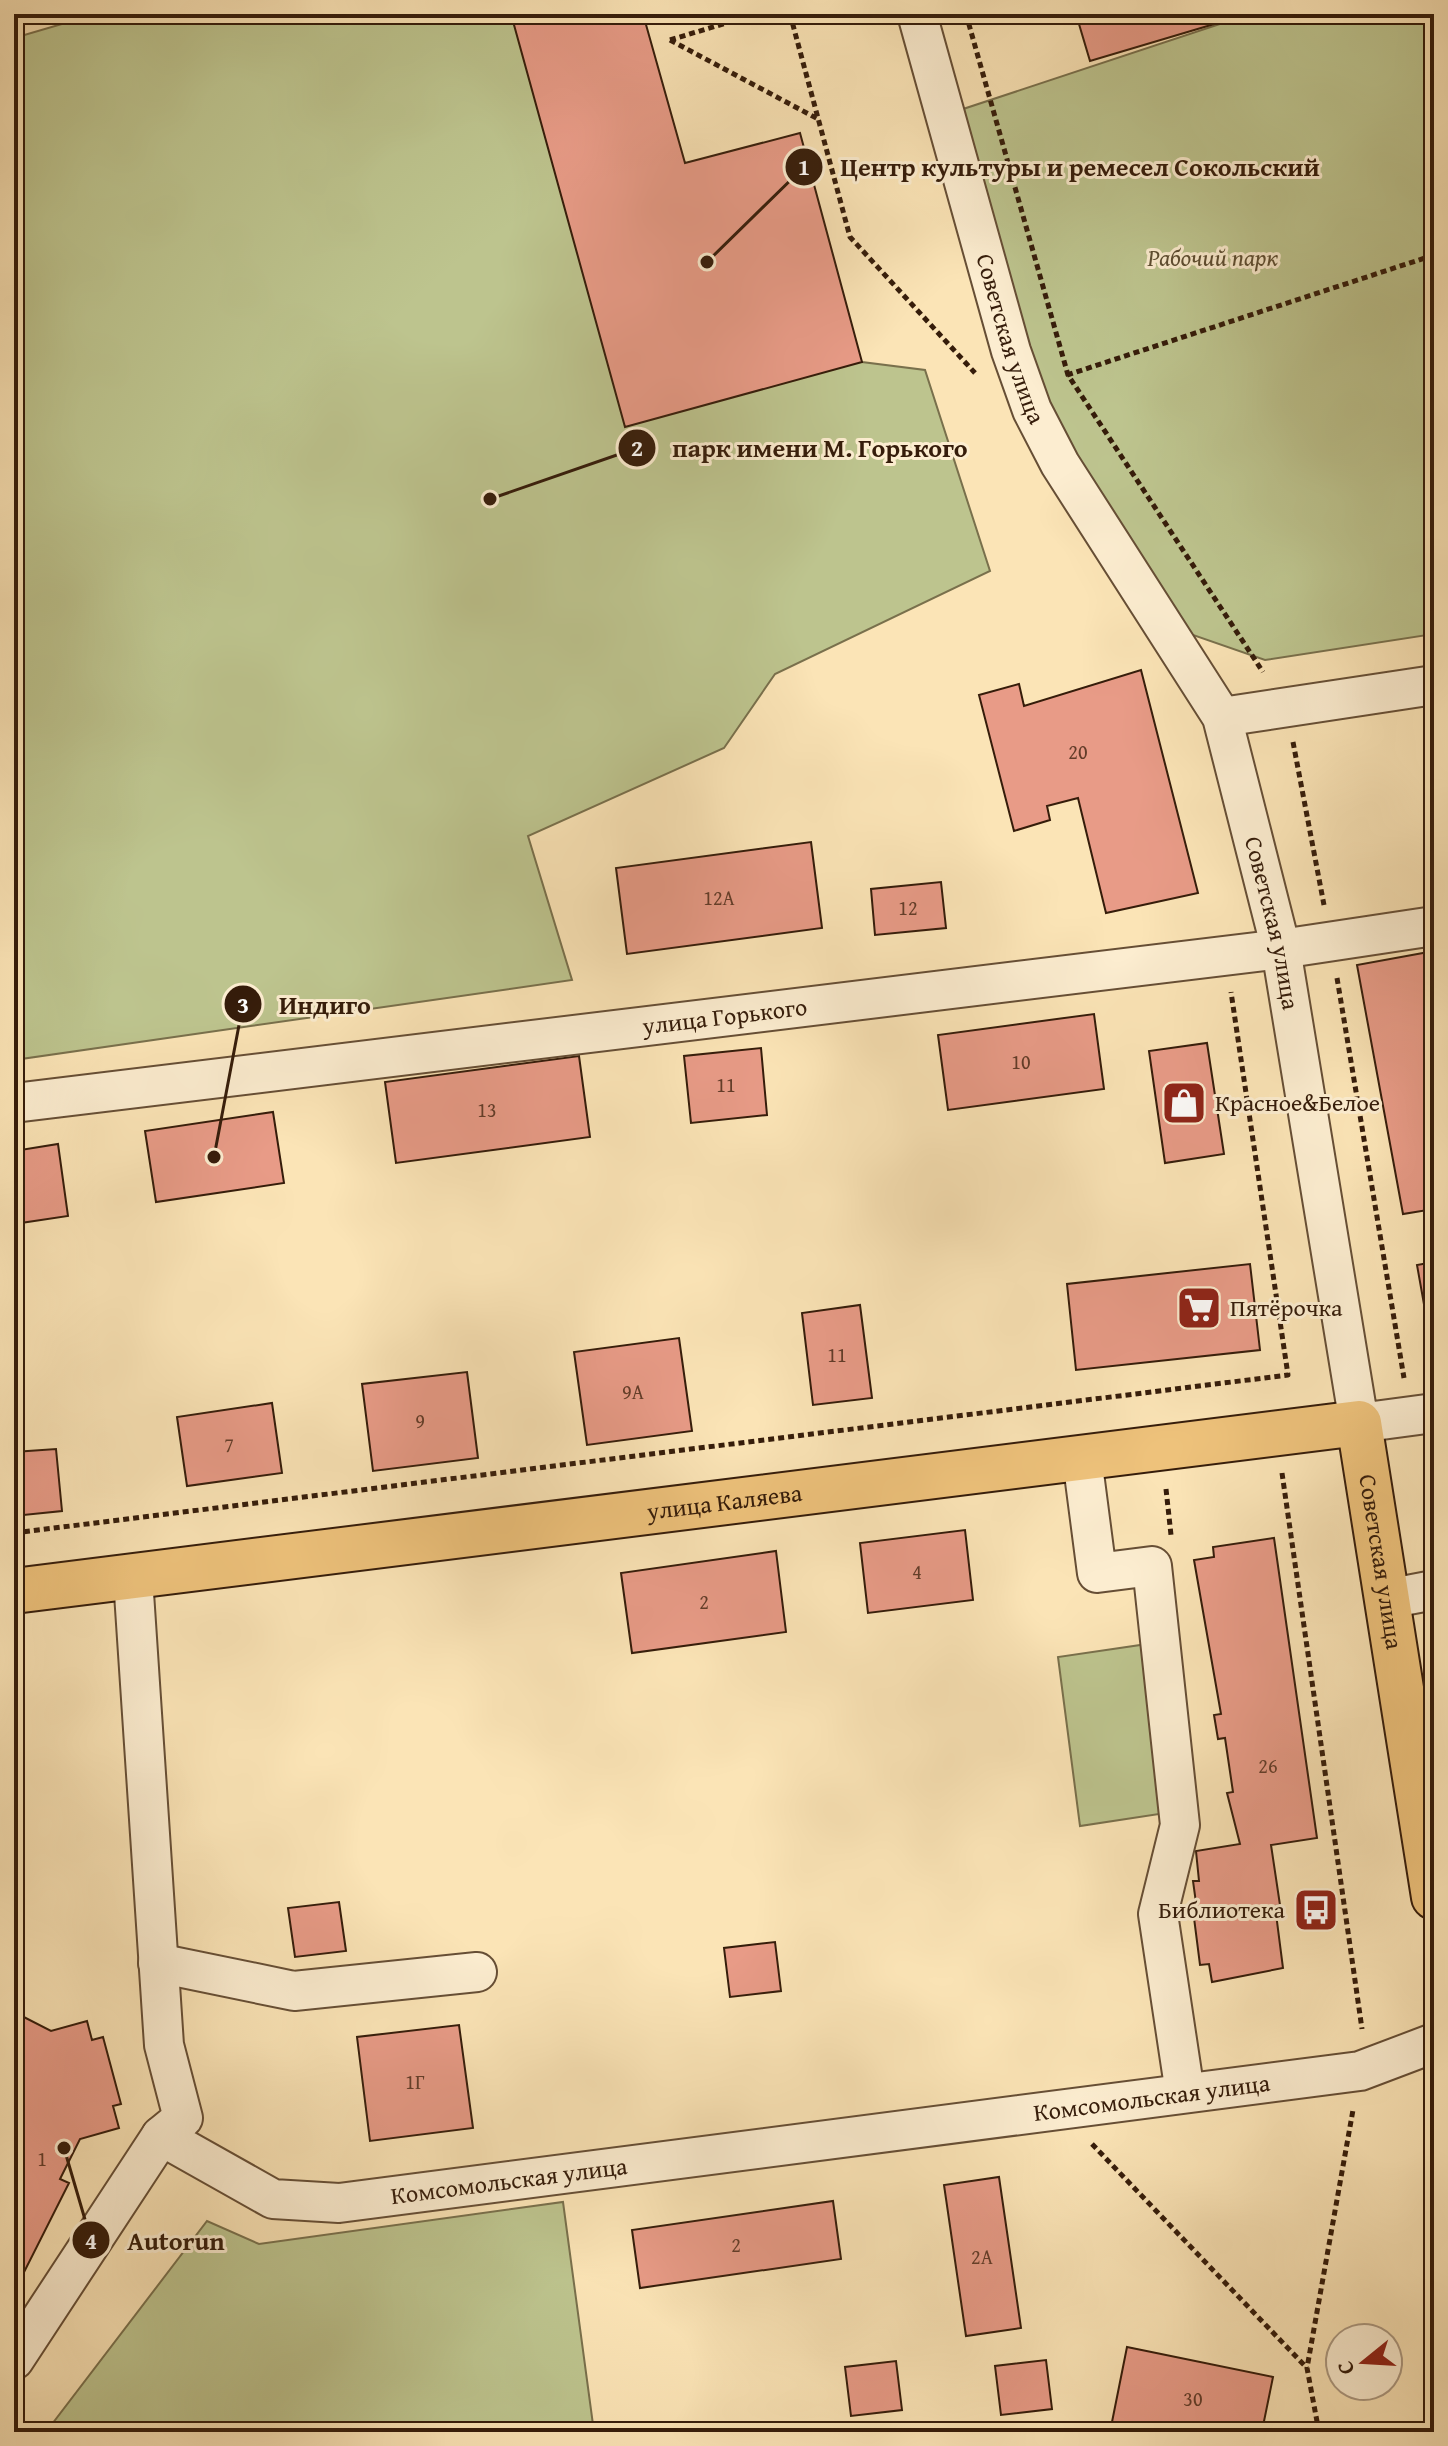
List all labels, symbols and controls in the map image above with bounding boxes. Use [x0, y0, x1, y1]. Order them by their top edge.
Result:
callout: Центр культуры и ремесел Сокольский [784, 142, 1336, 192]
text: Центр культуры и ремесел Сокольский [840, 147, 1320, 186]
text: 1 [798, 149, 810, 184]
park label: Рабочий парк [1147, 240, 1279, 275]
street label: Советская улица [968, 250, 1055, 431]
callout: парк имени М. Горького [617, 423, 984, 473]
text: парк имени М. Горького [672, 428, 968, 467]
text: 2 [631, 430, 643, 465]
house number: 20 [1068, 737, 1088, 766]
street label: Советская улица [1236, 833, 1309, 1013]
house number: 12А [703, 883, 735, 912]
house number: 12 [898, 893, 918, 922]
callout: Индиго [223, 979, 387, 1029]
text: Индиго [279, 985, 371, 1024]
text: 3 [237, 987, 249, 1022]
street label: улица Горького [639, 989, 809, 1044]
house number: 10 [1011, 1047, 1031, 1076]
house number: 11 [716, 1070, 736, 1099]
shop icon: Красное&Белое [1160, 1079, 1208, 1127]
place label: Красное&Белое [1215, 1085, 1380, 1120]
house number: 13 [477, 1095, 497, 1124]
supermarket icon: Пятёрочка [1175, 1284, 1223, 1332]
place label: Пятёрочка [1230, 1290, 1343, 1325]
house number: 11 [827, 1340, 847, 1369]
house number: 9А [622, 1377, 644, 1406]
house number: 9 [415, 1406, 425, 1435]
house number: 7 [224, 1430, 234, 1459]
street label: Советская улица [1350, 1472, 1413, 1652]
street label: улица Каляева [644, 1475, 805, 1529]
house number: 4 [912, 1557, 922, 1586]
house number: 2 [699, 1587, 709, 1616]
house number: 26 [1258, 1751, 1278, 1780]
bus stop icon: Библиотека [1292, 1886, 1340, 1934]
place label: Библиотека [1158, 1892, 1286, 1927]
street label: Комсомольская улица [1031, 2065, 1272, 2130]
house number: 1Г [405, 2067, 425, 2096]
house number: 1 [37, 2144, 47, 2173]
street label: Комсомольская улица [389, 2148, 630, 2213]
callout: Autorun [71, 2215, 241, 2265]
text: Autorun [127, 2221, 225, 2260]
text: 4 [85, 2223, 97, 2258]
house number: 2 [731, 2230, 741, 2259]
house number: 2А [971, 2242, 993, 2271]
north arrow [1324, 2322, 1404, 2402]
text: С [1328, 2357, 1362, 2379]
house number: 30 [1183, 2384, 1203, 2413]

